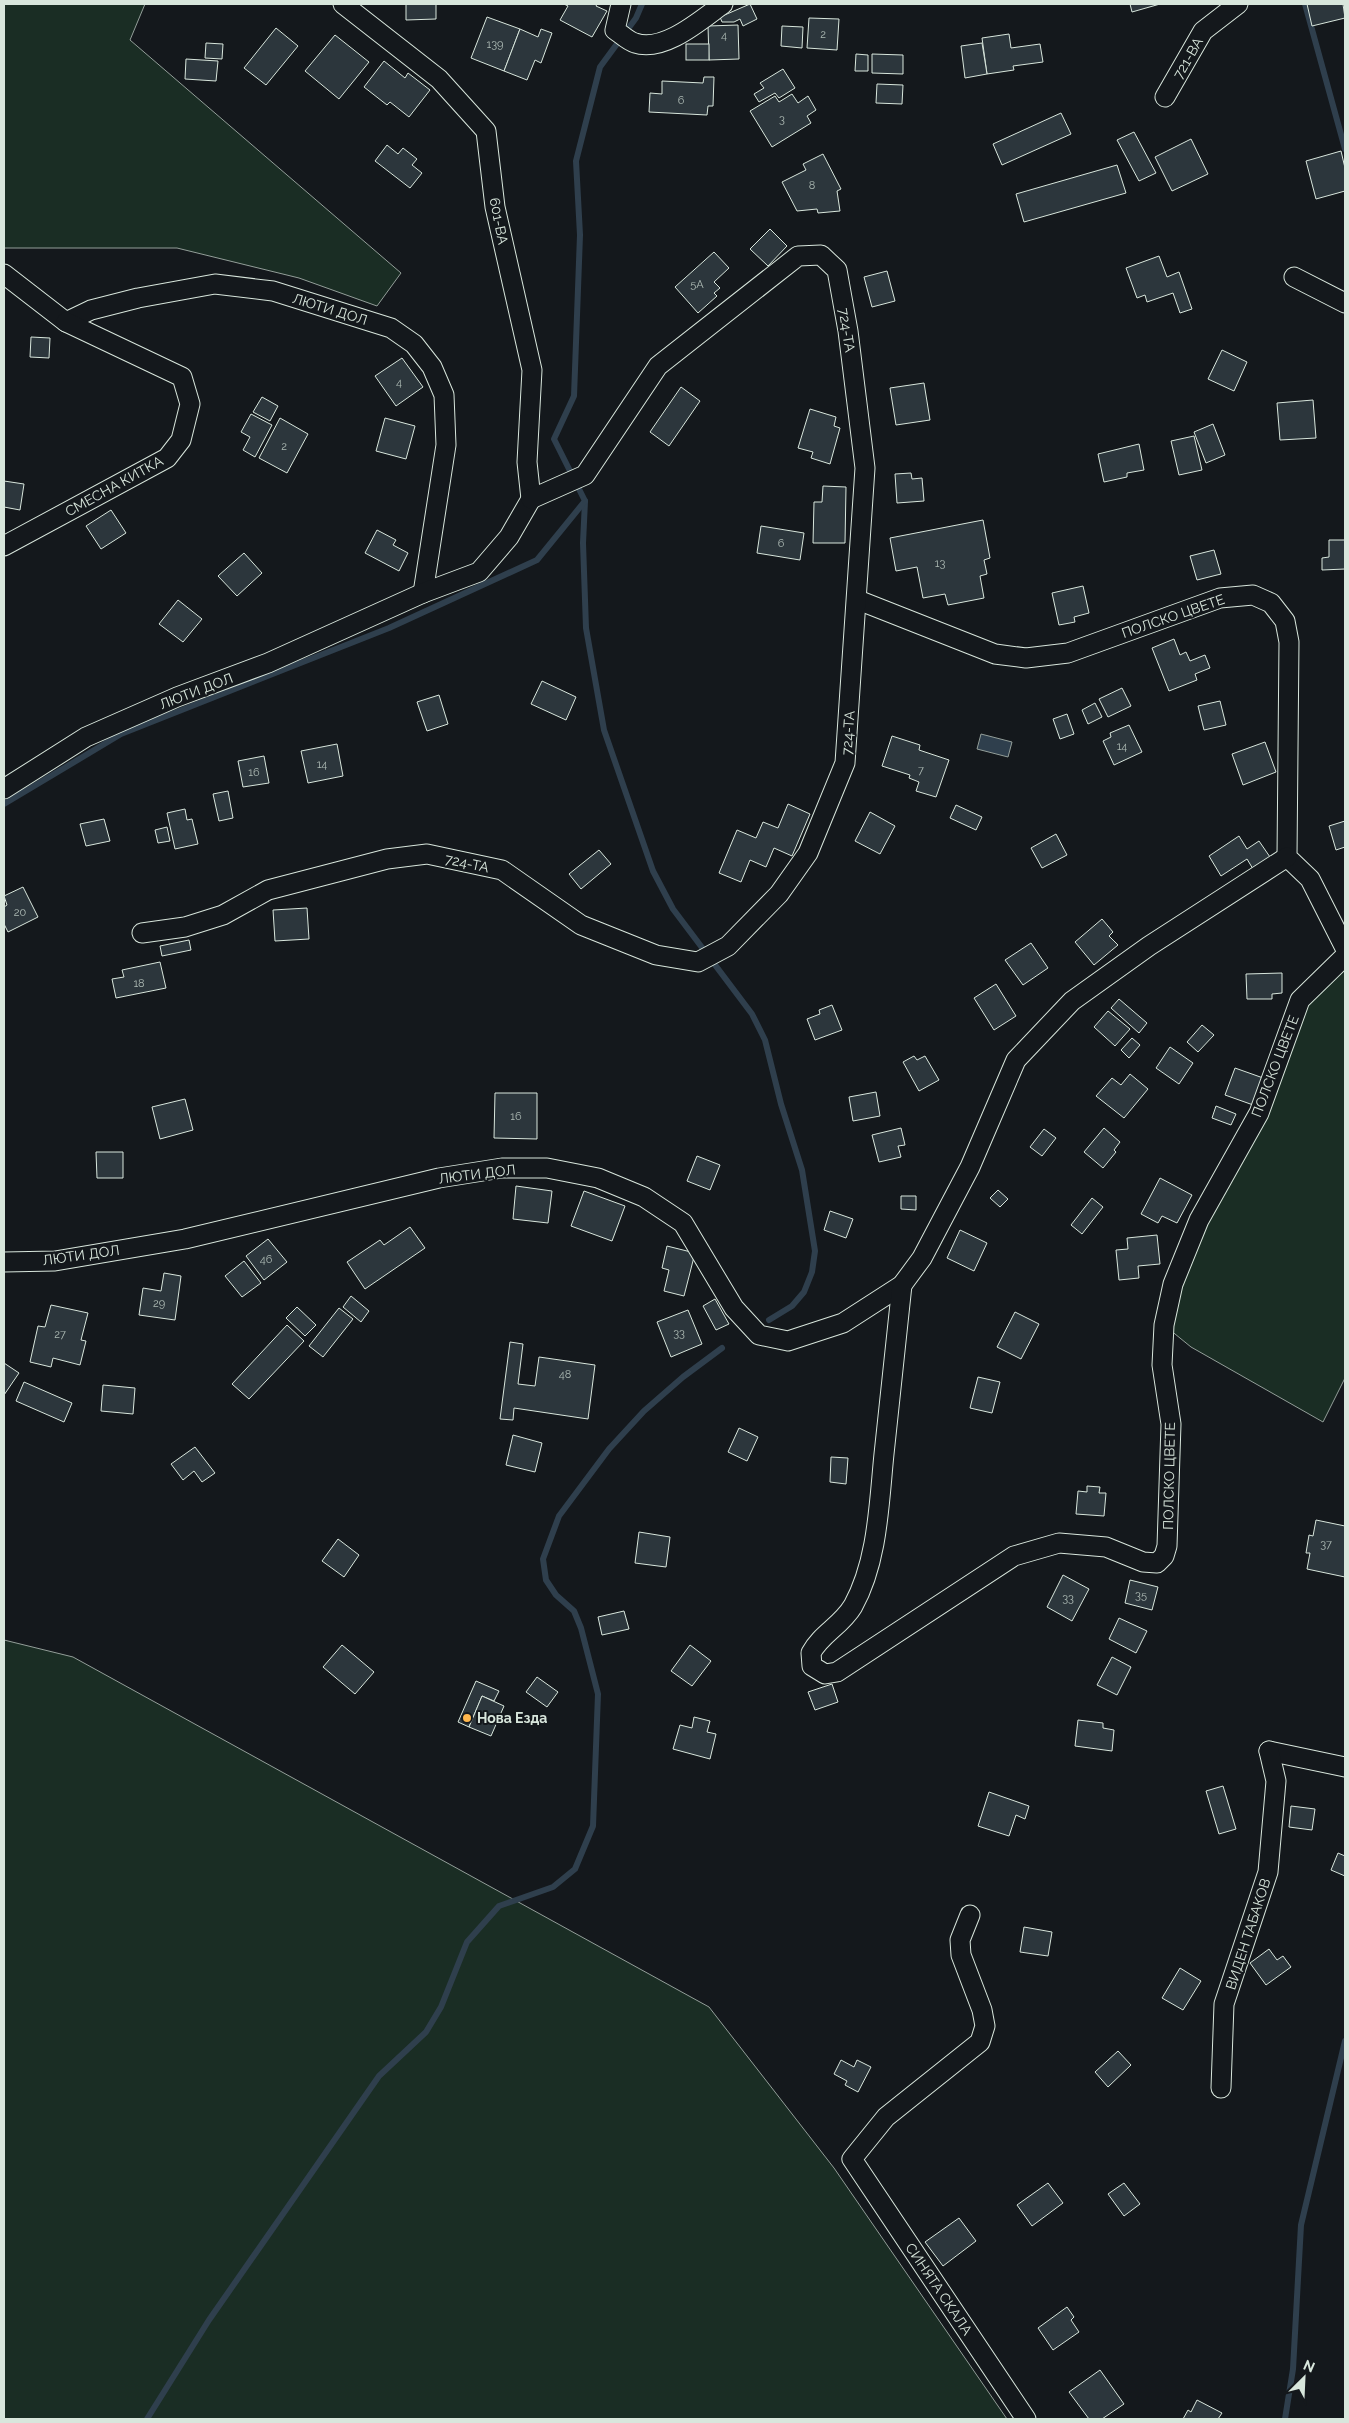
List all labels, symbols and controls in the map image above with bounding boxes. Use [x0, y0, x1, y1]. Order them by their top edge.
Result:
house number: 2 [820, 28, 826, 41]
house number: 4 [721, 29, 727, 42]
street label: 721-ВА [1170, 34, 1206, 82]
house number: 139 [486, 38, 504, 51]
house number: 6 [678, 94, 685, 107]
house number: 3 [779, 113, 785, 126]
house number: 8 [809, 179, 815, 192]
street label: 601-ВА [487, 196, 511, 246]
house number: 5А [690, 278, 704, 291]
street label: ЛЮТИ ДОЛ [291, 290, 369, 328]
street label: 724-ТА [836, 307, 858, 354]
house number: 4 [396, 376, 402, 389]
house number: 2 [281, 440, 287, 453]
street label: СМЕСНА КИТКА [62, 452, 166, 519]
house number: 6 [778, 537, 785, 550]
house number: 13 [935, 557, 945, 570]
street label: ПОЛСКО ЦВЕТЕ [1119, 591, 1227, 641]
street label: ЛЮТИ ДОЛ [157, 670, 235, 712]
street label: 724-ТА [838, 710, 858, 756]
house number: 14 [1117, 740, 1127, 753]
house number: 14 [317, 758, 327, 771]
house number: 7 [918, 764, 924, 777]
house number: 16 [248, 766, 260, 779]
street label: 724-ТА [444, 851, 491, 876]
house number: 20 [14, 906, 26, 919]
house number: 18 [133, 977, 145, 990]
street label: ПОЛСКО ЦВЕТЕ [1248, 1013, 1302, 1119]
house number: 16 [510, 1110, 522, 1123]
street label: ЛЮТИ ДОЛ [438, 1161, 516, 1187]
street label: ЛЮТИ ДОЛ [42, 1242, 120, 1268]
house number: 46 [260, 1253, 273, 1266]
house number: 29 [153, 1297, 165, 1310]
house number: 33 [673, 1327, 685, 1340]
house number: 27 [54, 1328, 66, 1341]
house number: 48 [559, 1368, 571, 1381]
street label: ПОЛСКО ЦВЕТЕ [1160, 1422, 1178, 1530]
house number: 37 [1320, 1538, 1332, 1551]
house number: 35 [1135, 1589, 1147, 1602]
house number: 33 [1062, 1592, 1074, 1605]
place label: Нова Езда [477, 1710, 547, 1726]
marker: Нова Езда [461, 1712, 473, 1724]
street label: ВИДЕН ТАБАКОВ [1222, 1876, 1274, 1992]
street label: СИНЯТА СКАЛА [902, 2240, 976, 2338]
north arrow [1279, 2353, 1329, 2403]
text: N [1301, 2357, 1317, 2376]

